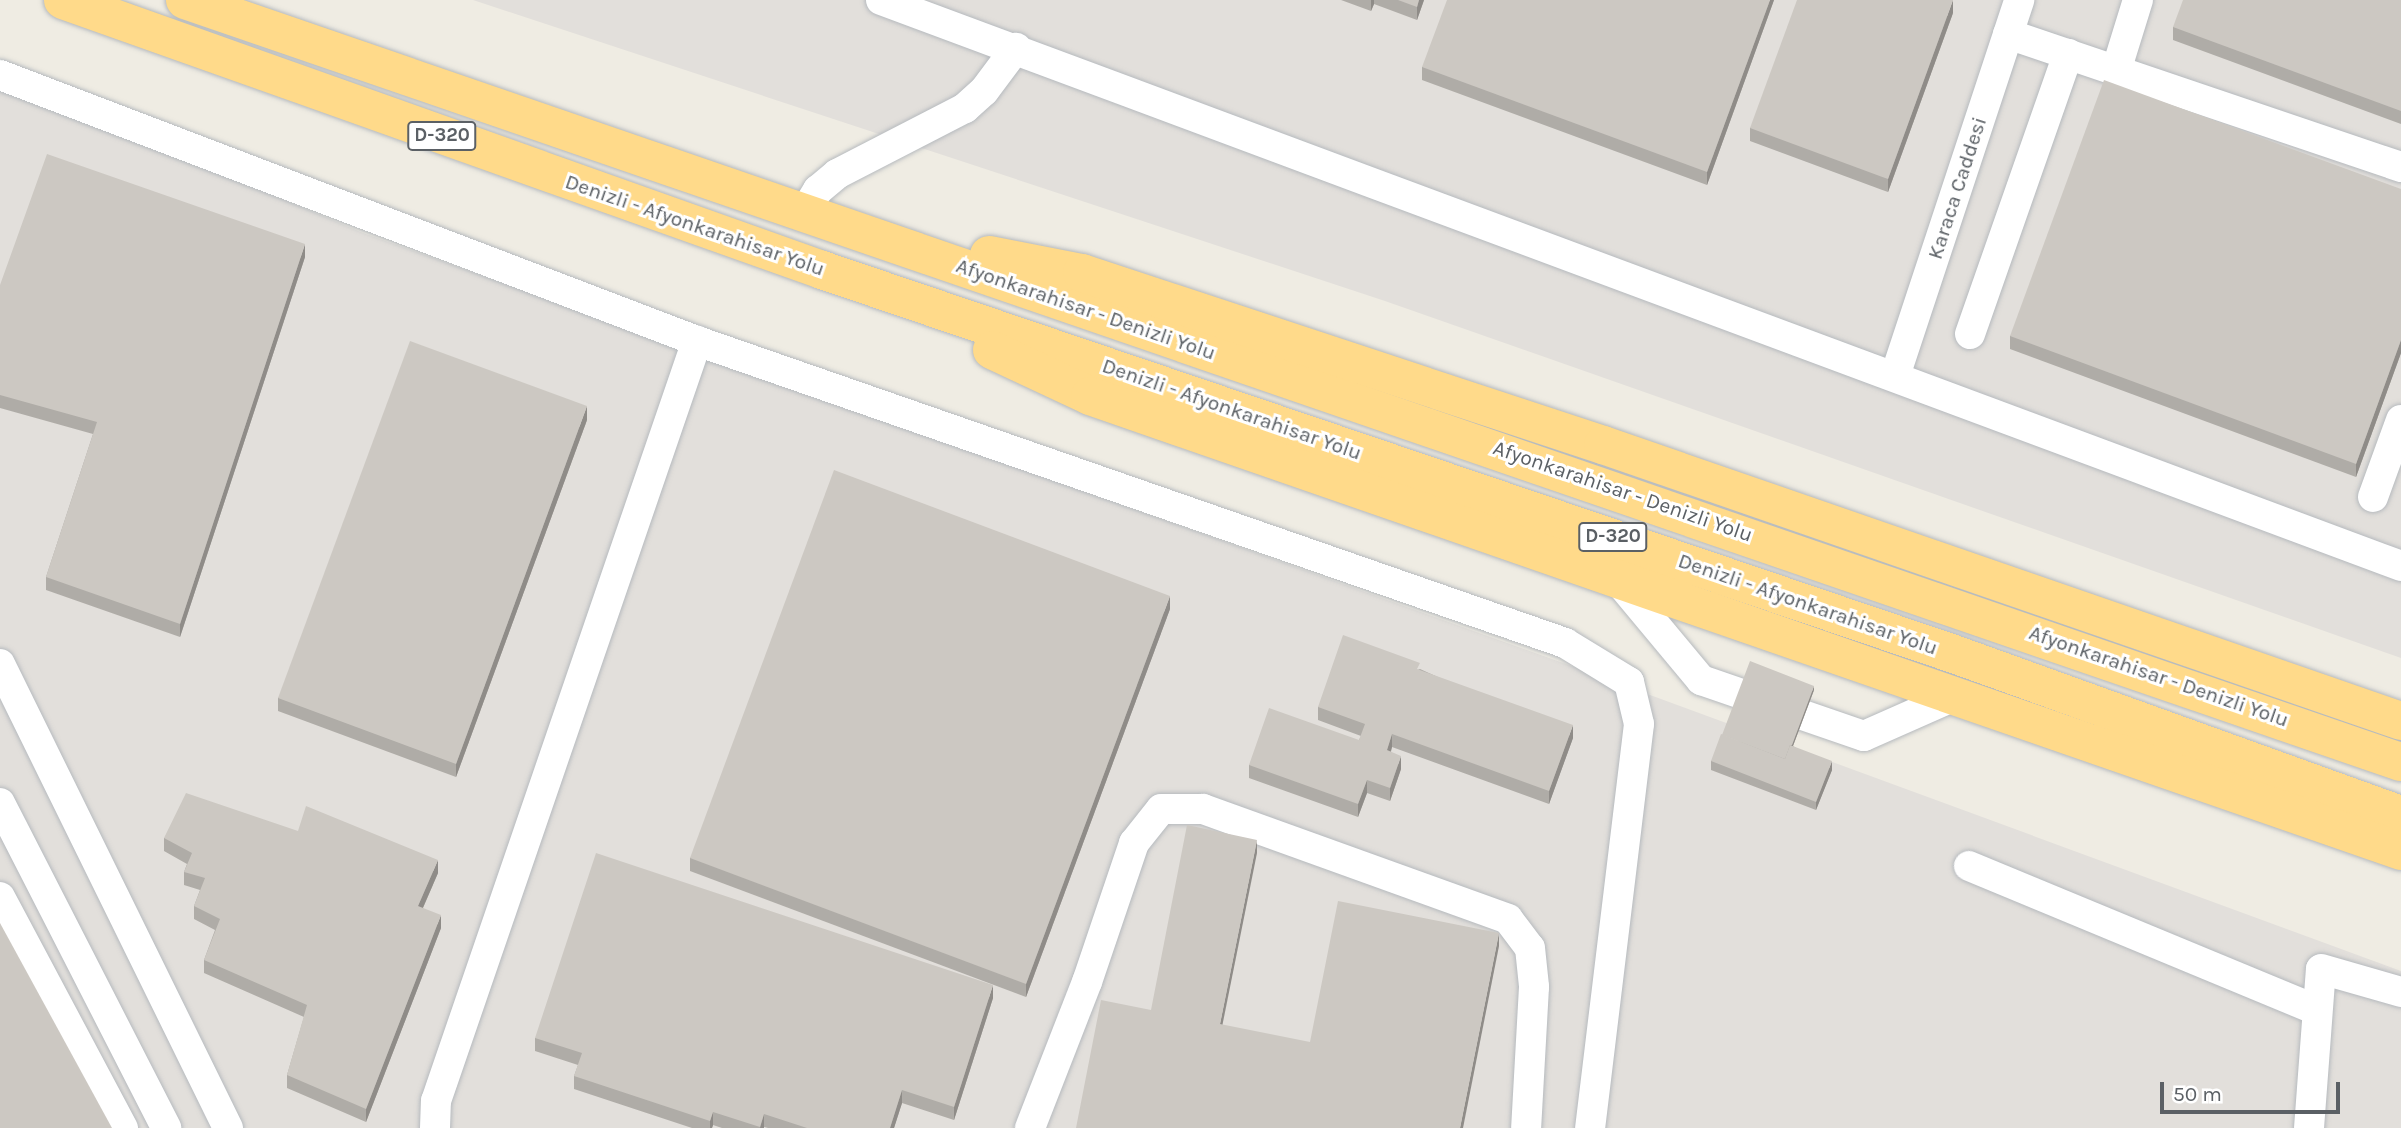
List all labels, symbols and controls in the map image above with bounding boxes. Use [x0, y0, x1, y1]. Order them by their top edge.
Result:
street label: Karaca Caddesi [1922, 114, 1992, 262]
road number: D-320 [407, 120, 477, 152]
street label: Denizli - Afyonkarahisar Yolu [562, 169, 828, 281]
street label: Afyonkarahisar - Denizli Yolu [953, 253, 1219, 365]
street label: Denizli - Afyonkarahisar Yolu [1099, 353, 1365, 465]
street label: Afyonkarahisar - Denizli Yolu [1490, 435, 1756, 547]
road number: D-320 [1578, 522, 1648, 552]
street label: Denizli - Afyonkarahisar Yolu [1675, 548, 1941, 660]
street label: Afyonkarahisar - Denizli Yolu [2026, 620, 2292, 732]
scale bar [2163, 1068, 2343, 1112]
text: 50 m [2173, 1082, 2222, 1106]

